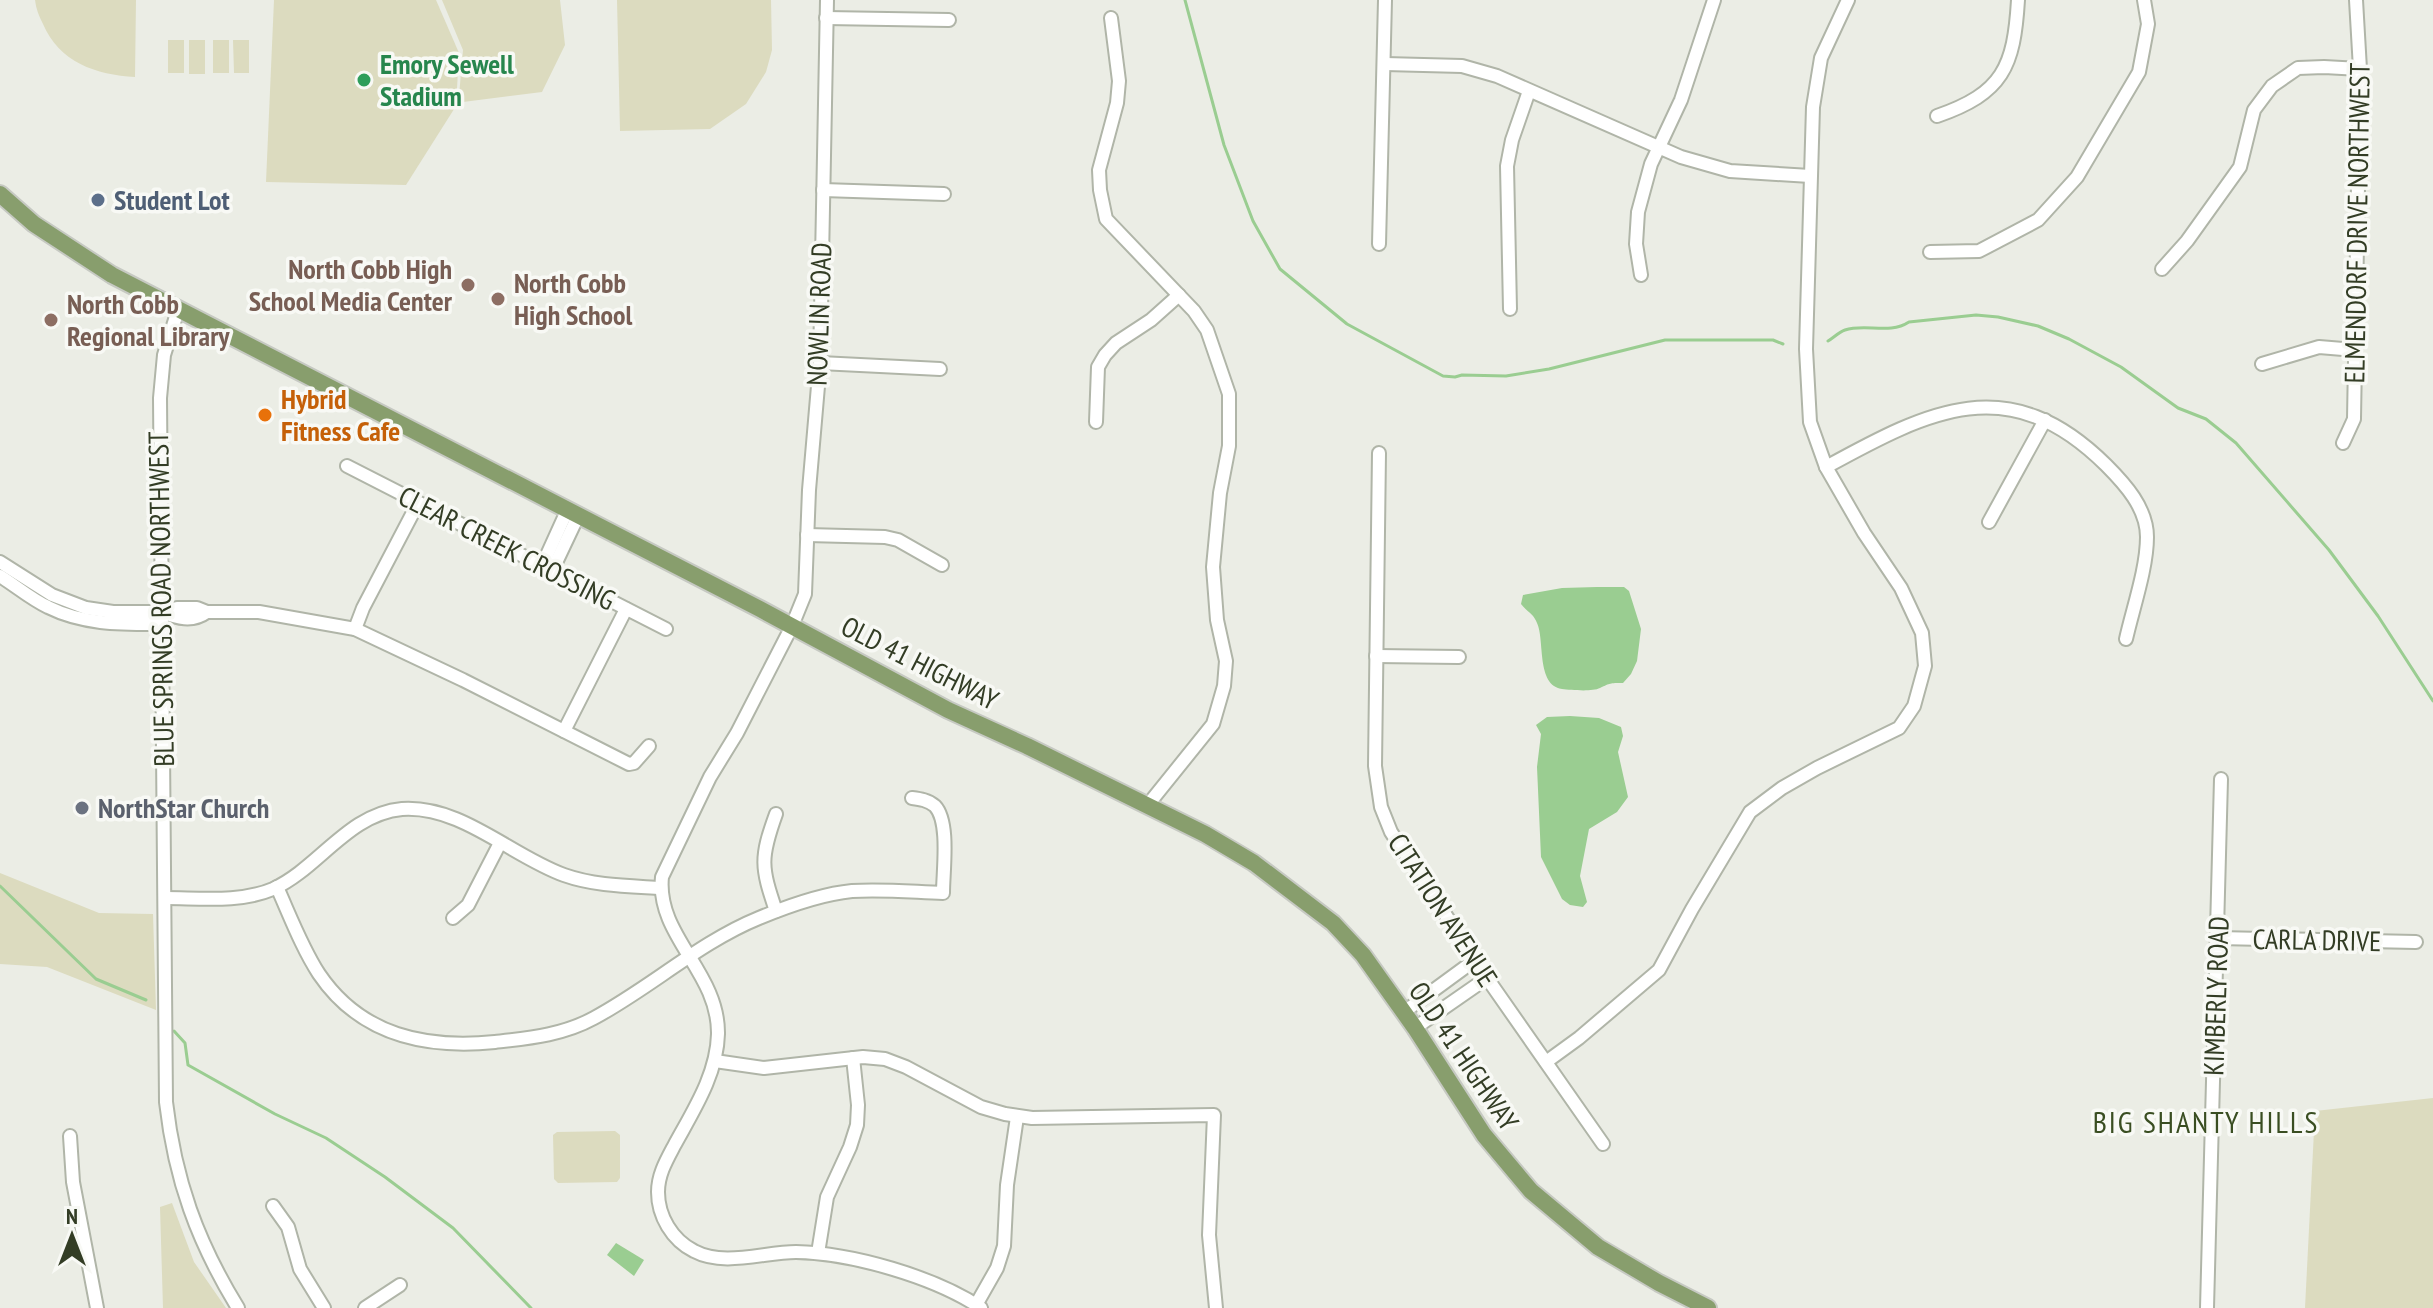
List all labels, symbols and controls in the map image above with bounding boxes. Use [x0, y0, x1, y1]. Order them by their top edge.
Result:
place label: Emory Sewell Stadium [380, 45, 514, 114]
street label: ELMENDORF DRIVE NORTHWEST [2335, 62, 2378, 384]
marker: Emory Sewell Stadium [355, 71, 373, 89]
place label: Student Lot [114, 181, 230, 218]
marker: Student Lot [89, 191, 107, 209]
street label: NOWLIN ROAD [798, 242, 839, 386]
place label: North Cobb High School Media Center [249, 250, 453, 319]
place label: North Cobb High School [514, 264, 633, 333]
marker: North Cobb High School Media Center [459, 276, 477, 294]
place label: North Cobb Regional Library [67, 285, 230, 354]
marker: North Cobb High School [489, 290, 507, 308]
marker: North Cobb Regional Library [42, 311, 60, 329]
place label: Hybrid Fitness Cafe [281, 380, 400, 449]
marker: Hybrid Fitness Cafe [256, 406, 274, 424]
street label: BLUE SPRINGS ROAD NORTHWEST [139, 431, 182, 767]
street label: CLEAR CREEK CROSSING [393, 477, 622, 618]
street label: OLD 41 HIGHWAY [835, 607, 1005, 718]
place label: NorthStar Church [98, 789, 269, 826]
marker: NorthStar Church [73, 799, 91, 817]
street label: CITATION AVENUE [1380, 826, 1507, 993]
street label: KIMBERLY ROAD [2194, 916, 2237, 1076]
street label: CARLA DRIVE [2252, 920, 2382, 959]
street label: OLD 41 HIGHWAY [1401, 974, 1528, 1137]
district label: BIG SHANTY HILLS [2093, 1102, 2319, 1141]
north arrow [32, 1196, 112, 1276]
text: N [66, 1202, 78, 1230]

